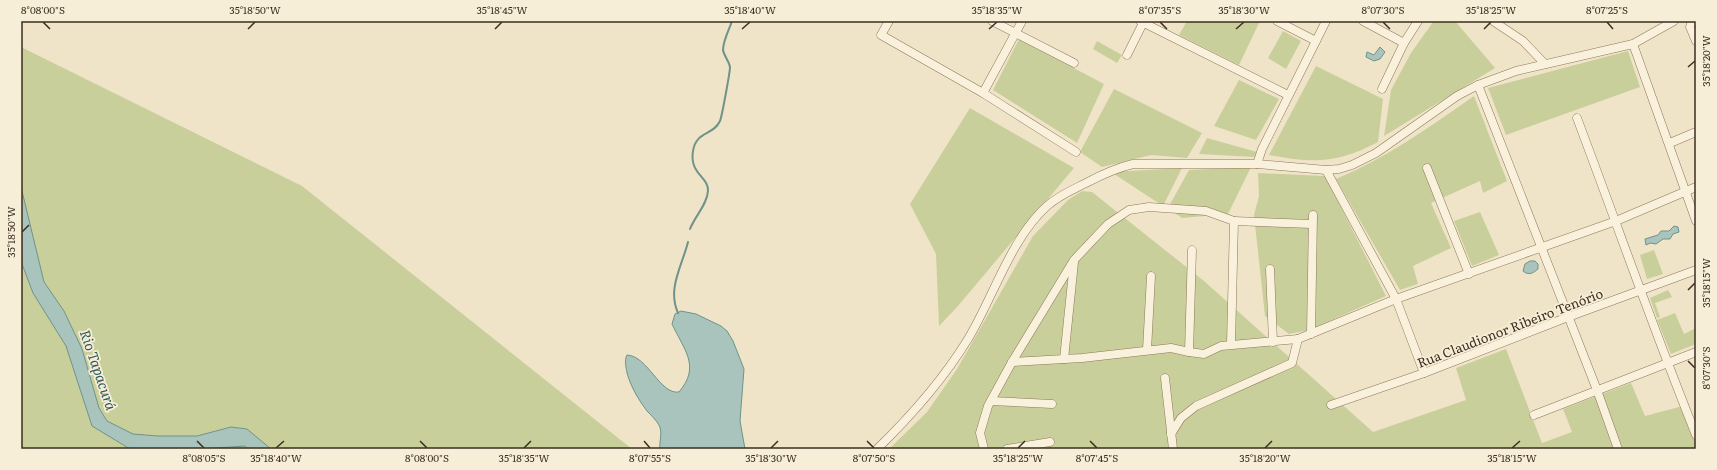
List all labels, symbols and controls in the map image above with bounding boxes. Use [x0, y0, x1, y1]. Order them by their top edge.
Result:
text: 8°08'00"S [21, 2, 65, 17]
text: 35°18'50"W [229, 2, 281, 17]
text: 35°18'45"W [476, 2, 528, 17]
text: 35°18'40"W [724, 2, 776, 17]
text: 35°18'35"W [972, 2, 1023, 17]
text: 8°07'35"S [1139, 2, 1181, 17]
text: 35°18'30"W [1218, 2, 1270, 17]
text: 8°07'30"S [1361, 2, 1405, 17]
text: 35°18'25"W [1466, 2, 1516, 17]
text: 8°07'25"S [1586, 2, 1628, 17]
text: 35°18'20"W [1698, 35, 1713, 87]
text: 35°18'50"W [3, 206, 18, 258]
text: 35°18'15"W [1698, 258, 1713, 308]
street label: Rua Claudionor Ribeiro Tenório [1414, 283, 1606, 372]
water label: Rio Tapacurá [76, 327, 122, 413]
text: 8°07'30"S [1698, 346, 1713, 390]
text: 8°08'05"S [182, 450, 226, 465]
text: 35°18'40"W [250, 450, 302, 465]
text: 8°08'00"S [405, 450, 449, 465]
text: 35°18'35"W [499, 450, 550, 465]
text: 8°07'55"S [629, 450, 671, 465]
text: 35°18'30"W [745, 450, 797, 465]
text: 8°07'50"S [853, 450, 895, 465]
text: 35°18'25"W [993, 450, 1043, 465]
text: 8°07'45"S [1076, 450, 1118, 465]
text: 35°18'20"W [1239, 450, 1291, 465]
text: 35°18'15"W [1487, 450, 1537, 465]

